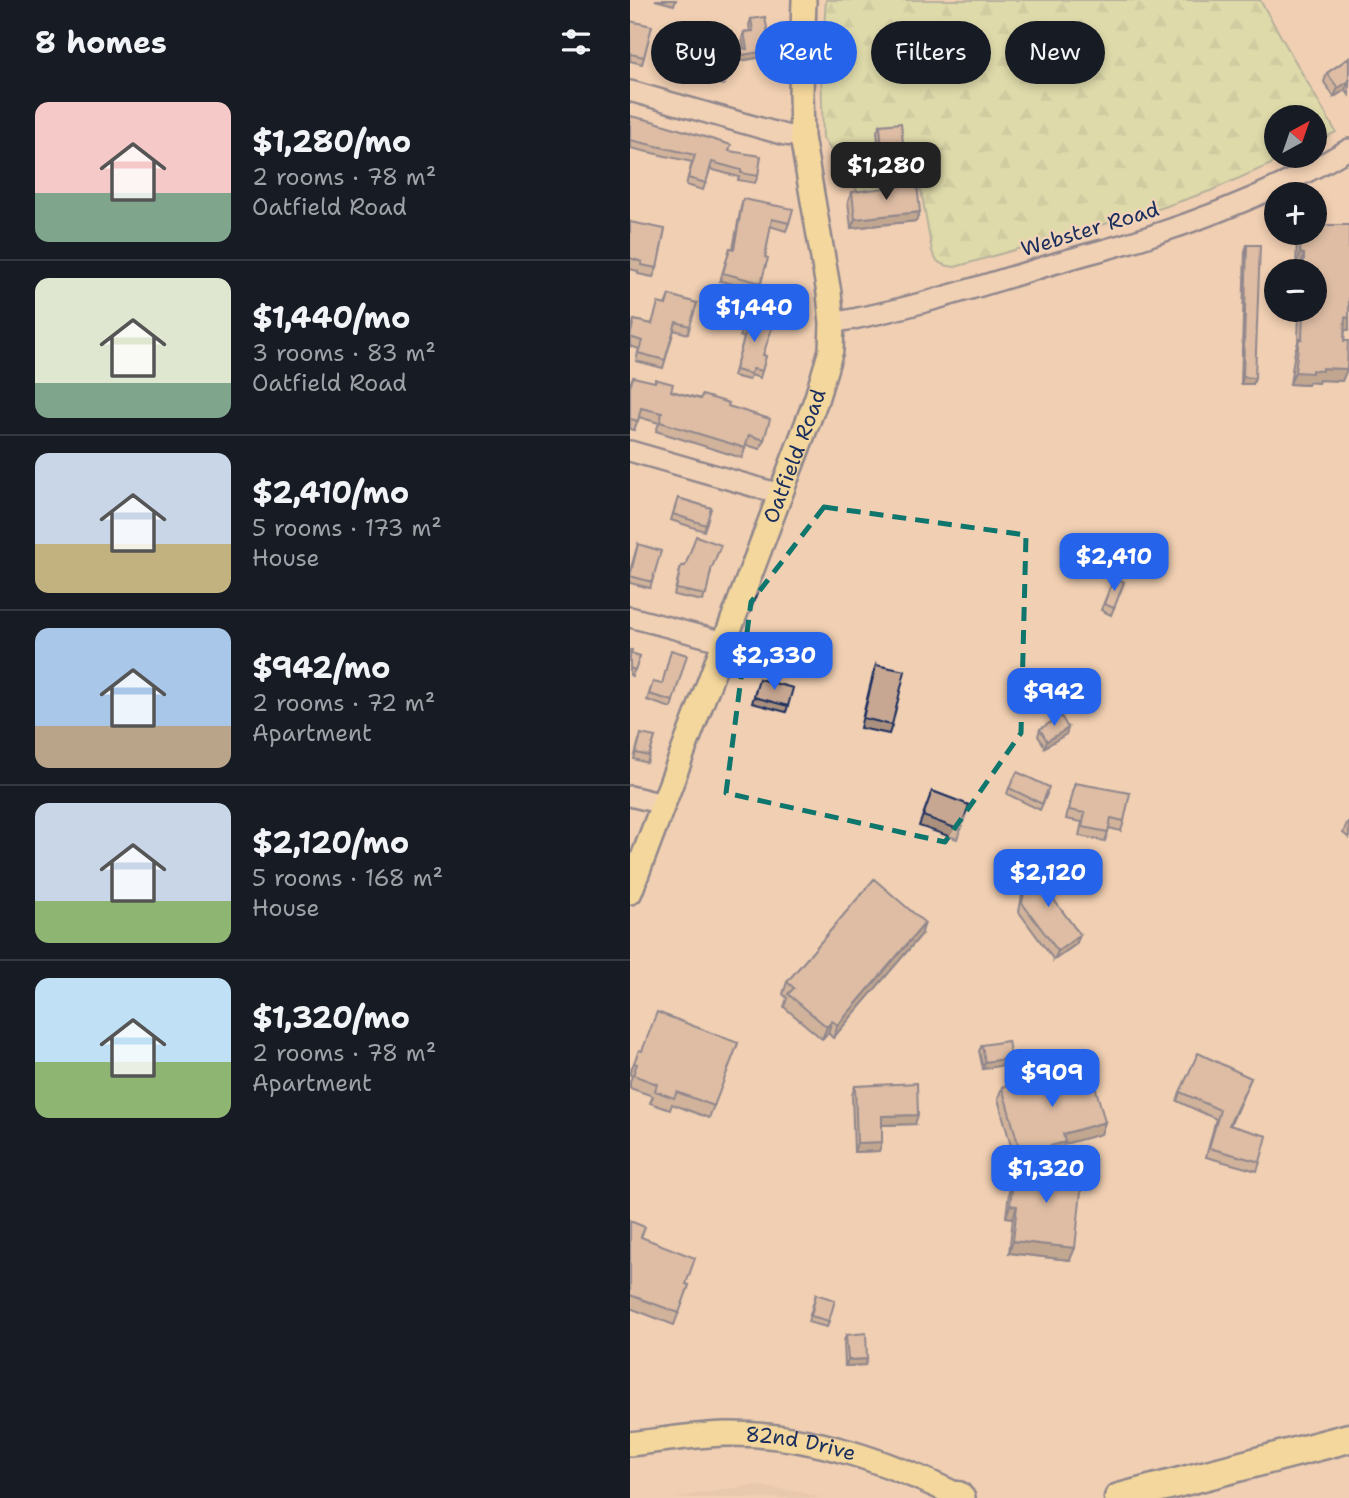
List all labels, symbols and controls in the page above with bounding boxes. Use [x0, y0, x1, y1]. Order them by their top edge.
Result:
chip: Buy [651, 21, 741, 84]
chip: Rent [755, 21, 857, 84]
chip: Filters [871, 21, 991, 84]
chip: New [1005, 21, 1105, 84]
text: 8 homes [35, 22, 167, 63]
icon: filters [557, 23, 595, 61]
north arrow [1264, 105, 1326, 168]
map controls [1264, 105, 1327, 322]
text: $1,280/mo [252, 121, 411, 162]
icon: home [91, 130, 175, 214]
pin: $1,280 [829, 142, 943, 202]
text: $1,280 [847, 150, 925, 180]
text: 2 rooms · 78 m² [252, 162, 436, 192]
button: + [1264, 182, 1327, 245]
text: Oatfield Road [252, 192, 407, 222]
street label: Webster Road [1018, 195, 1162, 263]
button: − [1264, 259, 1327, 322]
pin: $1,440 [697, 284, 811, 344]
text: $1,440 [715, 292, 793, 322]
text: $1,440/mo [252, 297, 410, 338]
icon: home [91, 306, 175, 390]
text: 3 rooms · 83 m² [252, 338, 436, 368]
text: Oatfield Road [252, 368, 407, 398]
street label: Oatfield Road [757, 386, 833, 527]
text: $2,410/mo [252, 472, 409, 513]
icon: home [91, 481, 175, 565]
text: 5 rooms · 173 m² [252, 513, 442, 543]
pin: $2,410 [1057, 534, 1171, 593]
text: $2,410 [1076, 541, 1152, 571]
text: House [252, 543, 320, 573]
pin: $2,330 [717, 632, 831, 692]
text: $2,330 [732, 640, 816, 670]
text: $942/mo [252, 647, 391, 688]
icon: home [91, 656, 175, 740]
pin: $942 [1013, 668, 1095, 728]
text: $942 [1023, 676, 1085, 706]
text: 2 rooms · 72 m² [252, 688, 435, 718]
text: Apartment [252, 718, 372, 748]
text: $2,120/mo [252, 822, 409, 863]
icon: home [91, 831, 175, 915]
pin: $2,120 [991, 850, 1105, 909]
text: $2,120 [1010, 857, 1086, 887]
text: 5 rooms · 168 m² [252, 863, 443, 893]
text: House [252, 893, 320, 923]
text: $1,320/mo [252, 997, 410, 1038]
icon: home [91, 1006, 175, 1090]
text: 2 rooms · 78 m² [252, 1038, 436, 1068]
pin: $909 [1011, 1050, 1093, 1109]
text: $909 [1021, 1057, 1083, 1087]
text: Apartment [252, 1068, 372, 1098]
pin: $1,320 [989, 1146, 1103, 1205]
text: $1,320 [1007, 1153, 1085, 1183]
street label: 82nd Drive [745, 1420, 859, 1468]

